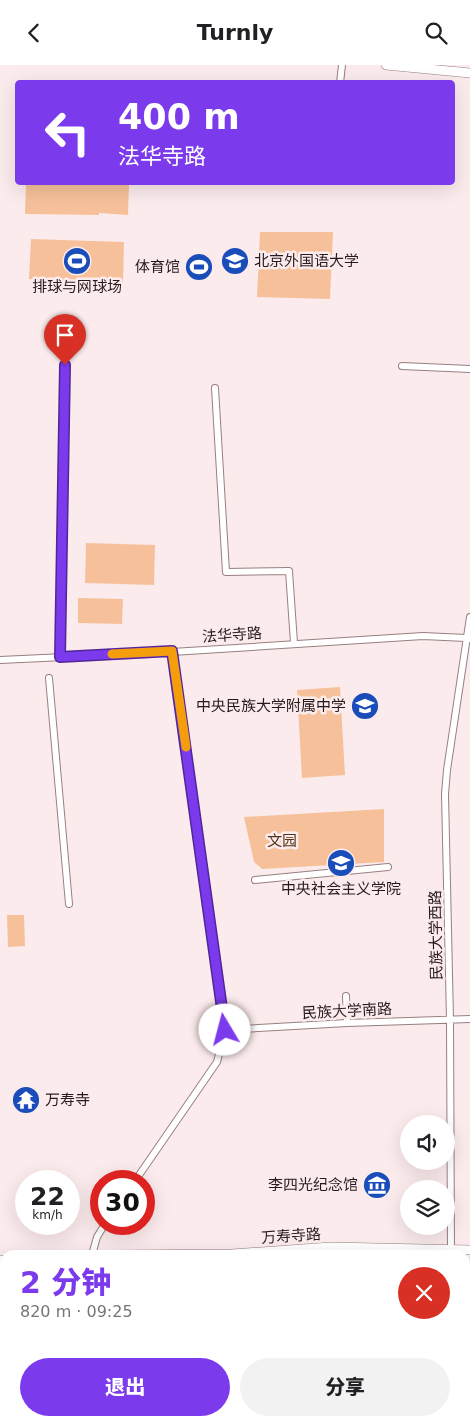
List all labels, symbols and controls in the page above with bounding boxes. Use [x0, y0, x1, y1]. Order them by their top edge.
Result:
icon: back [20, 19, 48, 47]
icon: search [422, 19, 450, 47]
text: Turnly [197, 20, 273, 45]
text: 400 m [118, 97, 240, 137]
icon: left [35, 100, 100, 165]
text: 法华寺路 [118, 144, 206, 169]
sports icon: 排球与网球场 [62, 246, 92, 276]
school or university icon: 北京外国语大学 [220, 246, 250, 276]
sports icon: 体育馆 [184, 252, 214, 282]
place label: 北京外国语大学 [254, 252, 359, 270]
place label: 体育馆 [135, 258, 180, 276]
place label: 排球与网球场 [32, 278, 122, 296]
pin [44, 314, 86, 365]
icon: arrive [51, 321, 79, 349]
street label: 法华寺路 [201, 624, 263, 646]
school or university icon: 中央民族大学附属中学 [350, 691, 380, 721]
place label: 中央民族大学附属中学 [196, 697, 346, 715]
park label: 文园 [267, 832, 297, 850]
school or university icon: 中央社会主义学院 [326, 848, 356, 878]
place label: 中央社会主义学院 [281, 880, 401, 898]
street label: 民族大学西路 [426, 890, 446, 980]
street label: 民族大学南路 [302, 1000, 392, 1022]
position arrow [198, 1003, 250, 1055]
temple icon: 万寿寺 [11, 1085, 41, 1115]
place label: 万寿寺 [45, 1091, 90, 1109]
map controls [400, 1115, 455, 1235]
button: sound [400, 1115, 455, 1170]
speed limit sign: 30 [90, 1170, 155, 1235]
museum icon: 李四光纪念馆 [362, 1170, 392, 1200]
place label: 李四光纪念馆 [268, 1176, 358, 1194]
button: layers [400, 1180, 455, 1235]
text: 22 [30, 1182, 65, 1211]
text: km/h [32, 1208, 63, 1222]
street label: 万寿寺路 [260, 1225, 322, 1247]
text: 2 分钟 [20, 1265, 111, 1300]
button: close [398, 1267, 450, 1319]
text: 820 m · 09:25 [20, 1302, 133, 1321]
button: 退出 [20, 1358, 230, 1416]
button: 分享 [240, 1358, 450, 1416]

